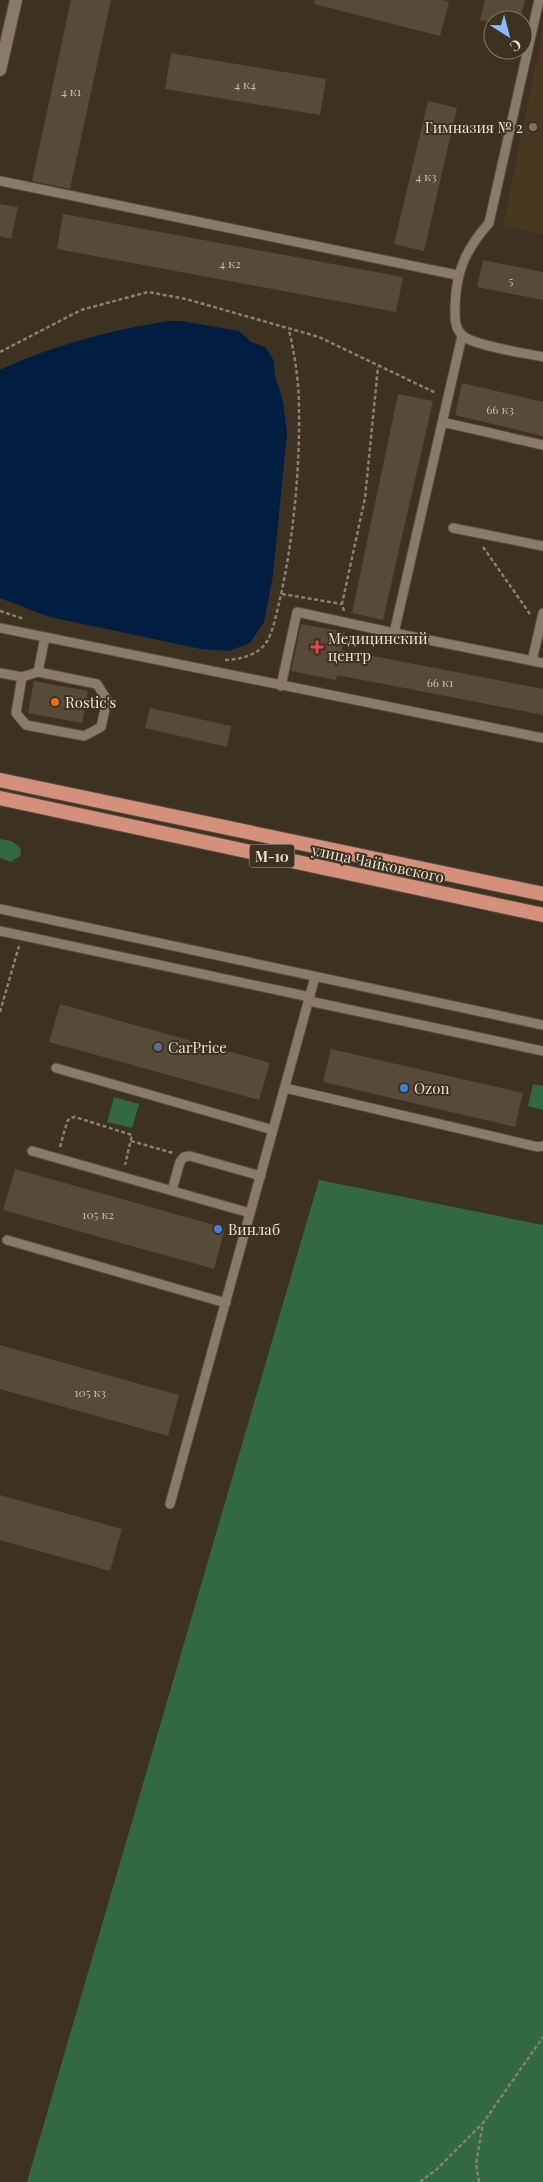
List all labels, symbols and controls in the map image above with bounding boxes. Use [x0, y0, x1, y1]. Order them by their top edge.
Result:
north arrow [483, 10, 533, 60]
text: С [506, 35, 526, 57]
house number: 4 к4 [234, 76, 256, 92]
house number: 4 к1 [61, 83, 82, 99]
place label: Гимназия № 2 [425, 117, 523, 137]
marker: Гимназия № 2 [527, 121, 539, 133]
house number: 4 к3 [415, 168, 437, 184]
house number: 4 к2 [219, 255, 241, 271]
house number: 5 [509, 272, 514, 288]
house number: 66 к3 [486, 401, 514, 417]
place label: Медицинский центр [328, 628, 428, 665]
marker: Медицинский центр [310, 640, 324, 654]
house number: 66 к1 [427, 674, 454, 690]
place label: Rostic's [65, 692, 116, 712]
marker: Rostic's [49, 696, 61, 708]
street label: улица Чайковского [309, 839, 446, 887]
road number: М-10 [250, 844, 294, 868]
place label: CarPrice [168, 1037, 227, 1057]
marker: CarPrice [152, 1041, 164, 1053]
place label: Ozon [414, 1078, 449, 1098]
marker: Ozon [398, 1082, 410, 1094]
house number: 105 к2 [82, 1206, 114, 1222]
place label: Винлаб [228, 1219, 280, 1239]
marker: Винлаб [212, 1223, 224, 1235]
house number: 105 к3 [74, 1384, 106, 1400]

